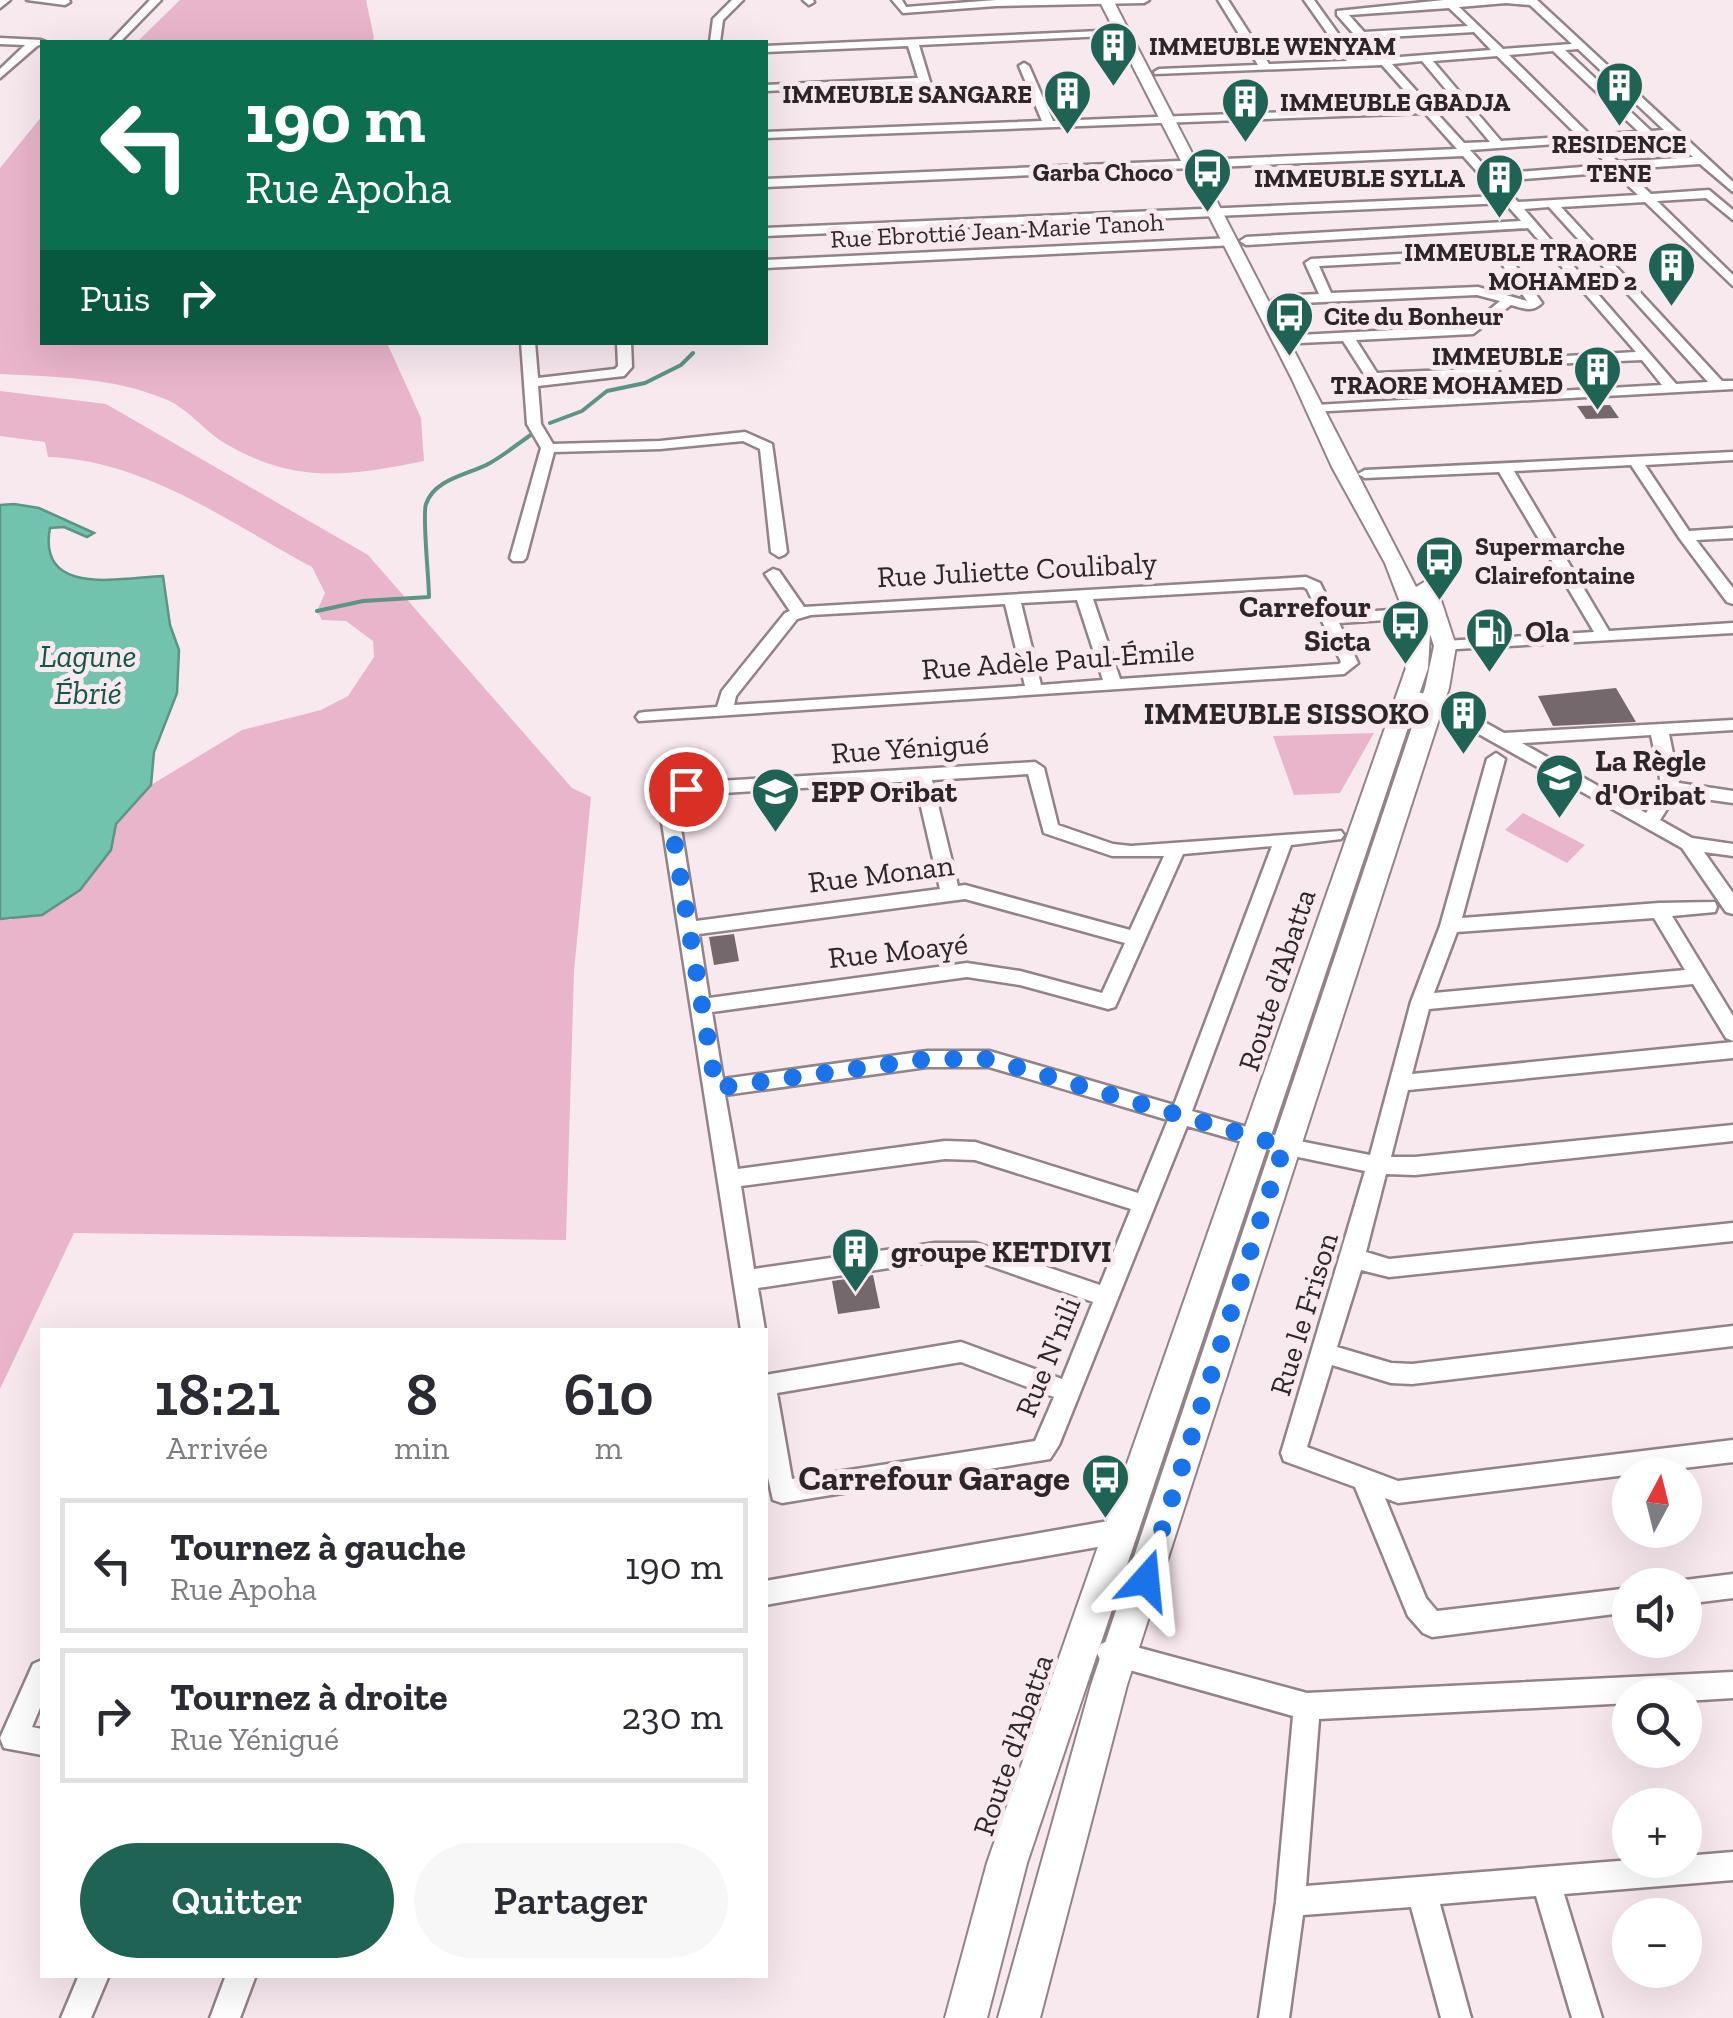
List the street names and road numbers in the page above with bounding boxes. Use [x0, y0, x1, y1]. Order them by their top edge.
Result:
street label: Rue Ebrottié Jean-Marie Tanoh [830, 206, 1164, 254]
street label: Rue Juliette Coulibaly [876, 545, 1159, 595]
street label: Rue Adèle Paul-Émile [920, 633, 1196, 687]
street label: Rue Yénigué [830, 725, 990, 771]
street label: Rue Monan [806, 847, 956, 901]
street label: Route d'Abatta [1231, 885, 1323, 1075]
street label: Rue Moayé [826, 926, 970, 976]
street label: Rue le Frison [1262, 1228, 1346, 1400]
street label: Rue N'nili [1008, 1292, 1088, 1422]
street label: Route d'Abatta [965, 1650, 1061, 1840]

